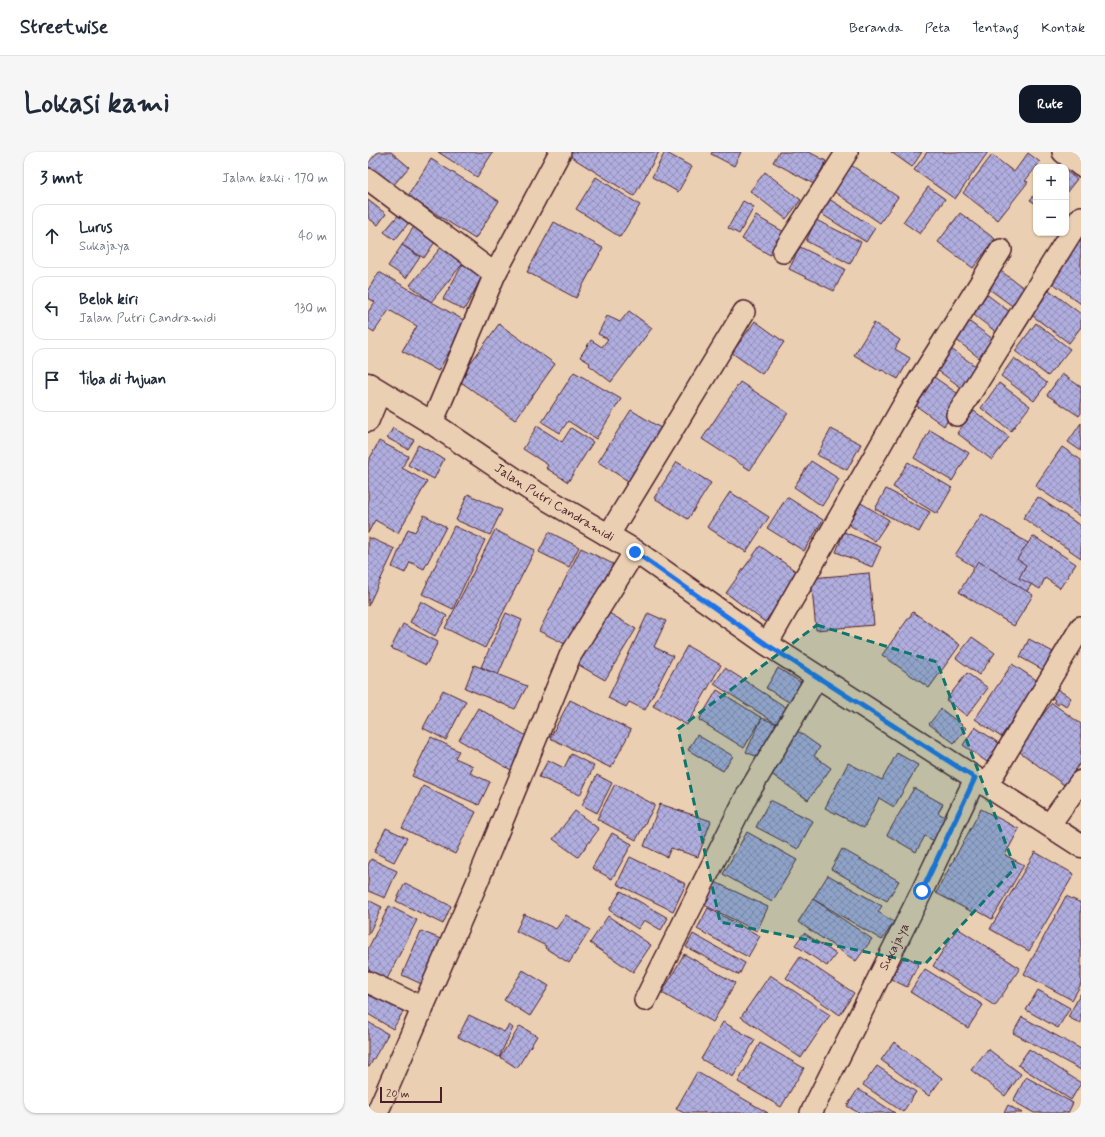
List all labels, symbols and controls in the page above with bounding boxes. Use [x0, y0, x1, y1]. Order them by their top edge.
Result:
text: Streetwise [20, 15, 108, 40]
text: Beranda [849, 19, 903, 37]
text: Peta [925, 19, 950, 37]
text: Tentang [972, 19, 1019, 37]
text: Kontak [1041, 19, 1085, 37]
button: Rute [1019, 85, 1081, 123]
text: Lokasi kami [24, 86, 170, 123]
map controls [1033, 164, 1069, 236]
button: + [1033, 164, 1069, 200]
text: 3 mnt [40, 167, 83, 189]
text: Jalan kaki · 170 m [222, 170, 328, 187]
button: − [1033, 200, 1069, 236]
text: Lurus [79, 218, 112, 238]
icon: ahead [41, 225, 63, 247]
text: 40 m [298, 228, 327, 245]
text: Sukajaya [79, 238, 130, 255]
text: Belok kiri [79, 290, 138, 310]
icon: left [41, 297, 63, 319]
text: 130 m [294, 300, 327, 317]
text: Jalan Putri Candramidi [79, 310, 216, 327]
icon: arrive [41, 369, 63, 391]
text: Tiba di tujuan [79, 370, 166, 390]
street label: Jalan Putri Candramidi [491, 459, 618, 545]
route end [626, 543, 644, 561]
route start [913, 882, 931, 900]
street label: Sukajaya [875, 920, 913, 973]
scale bar [380, 1085, 442, 1104]
text: 20 m [386, 1087, 409, 1101]

